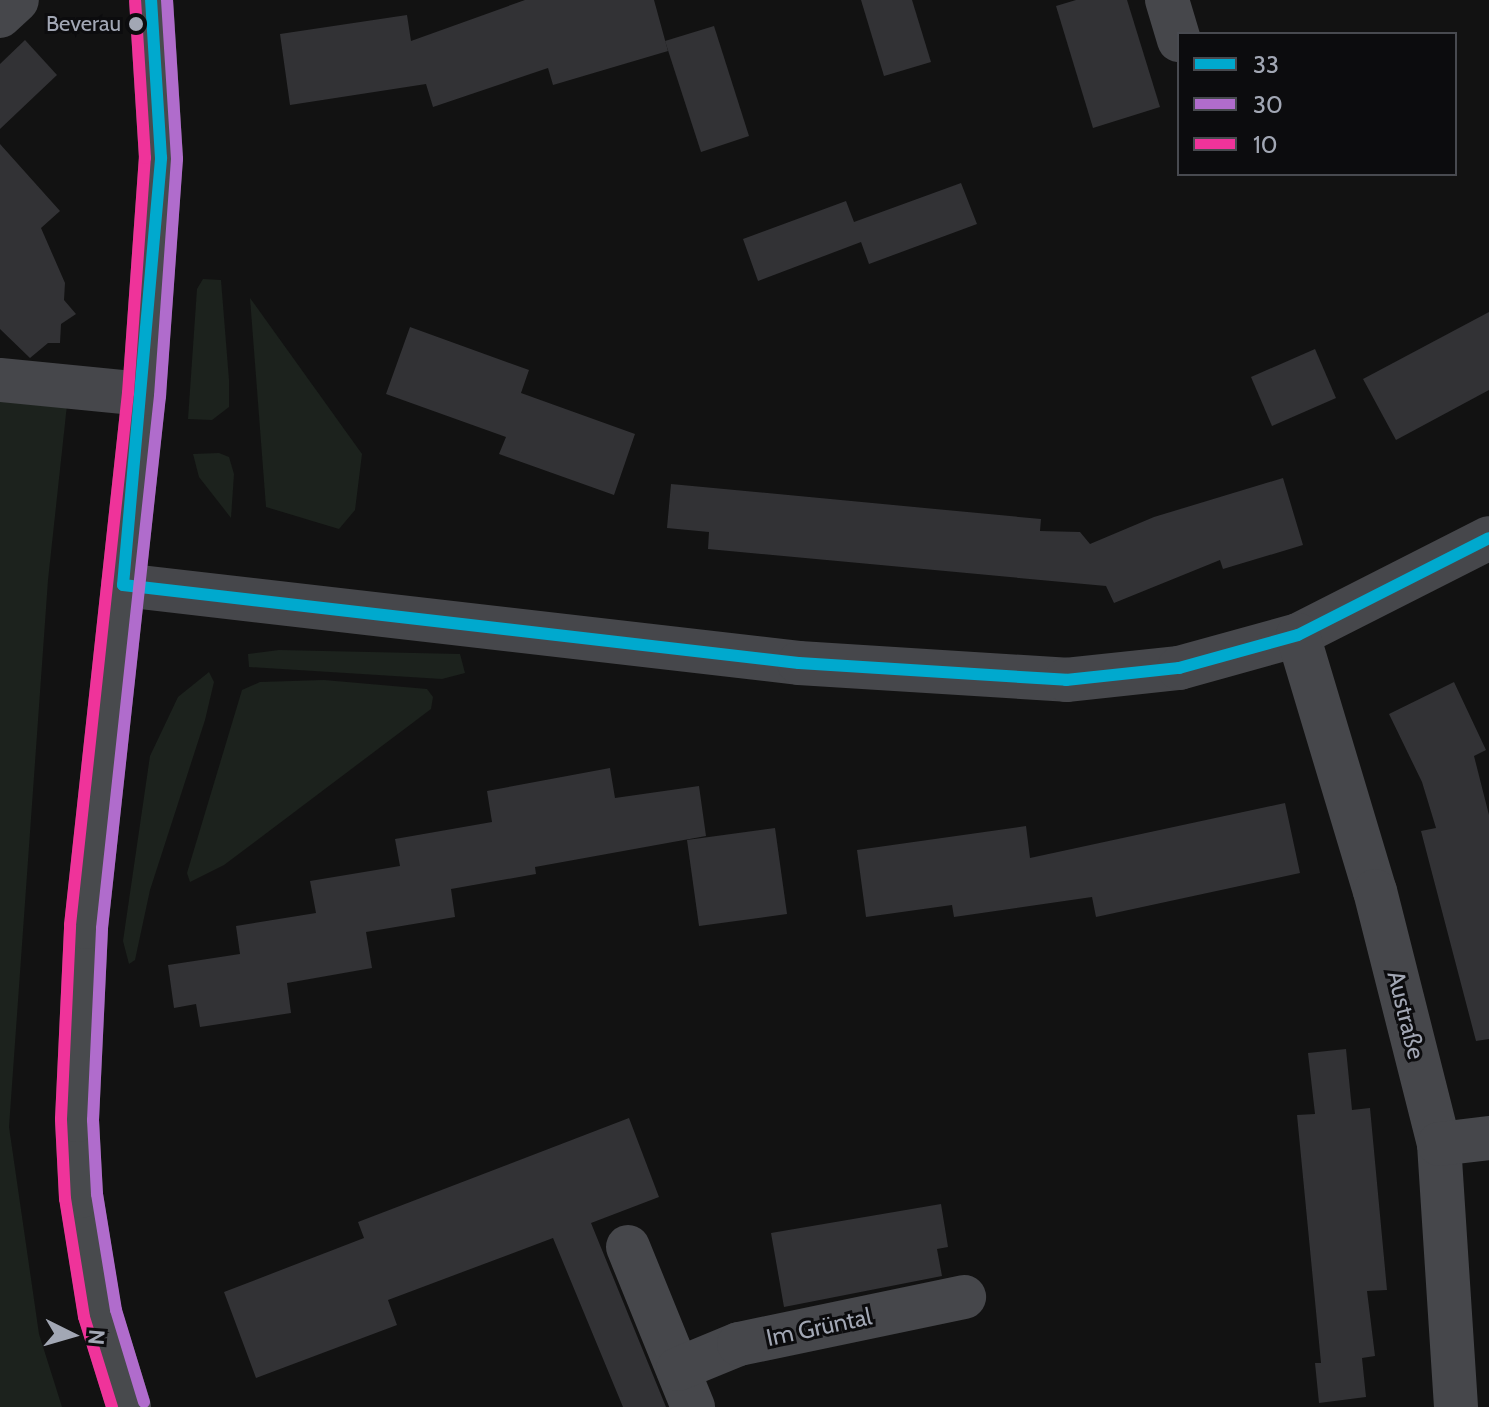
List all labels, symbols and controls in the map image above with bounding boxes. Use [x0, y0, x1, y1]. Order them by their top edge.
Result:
place label: Beverau [46, 11, 121, 37]
marker: Beverau [128, 16, 144, 32]
legend [1177, 32, 1457, 176]
text: 33 [1253, 50, 1279, 79]
text: 30 [1253, 90, 1283, 119]
text: 10 [1253, 130, 1278, 159]
street label: Austraße [1381, 968, 1431, 1062]
north arrow [32, 1295, 112, 1375]
street label: Im Grüntal [764, 1302, 874, 1352]
text: N [82, 1328, 111, 1346]

